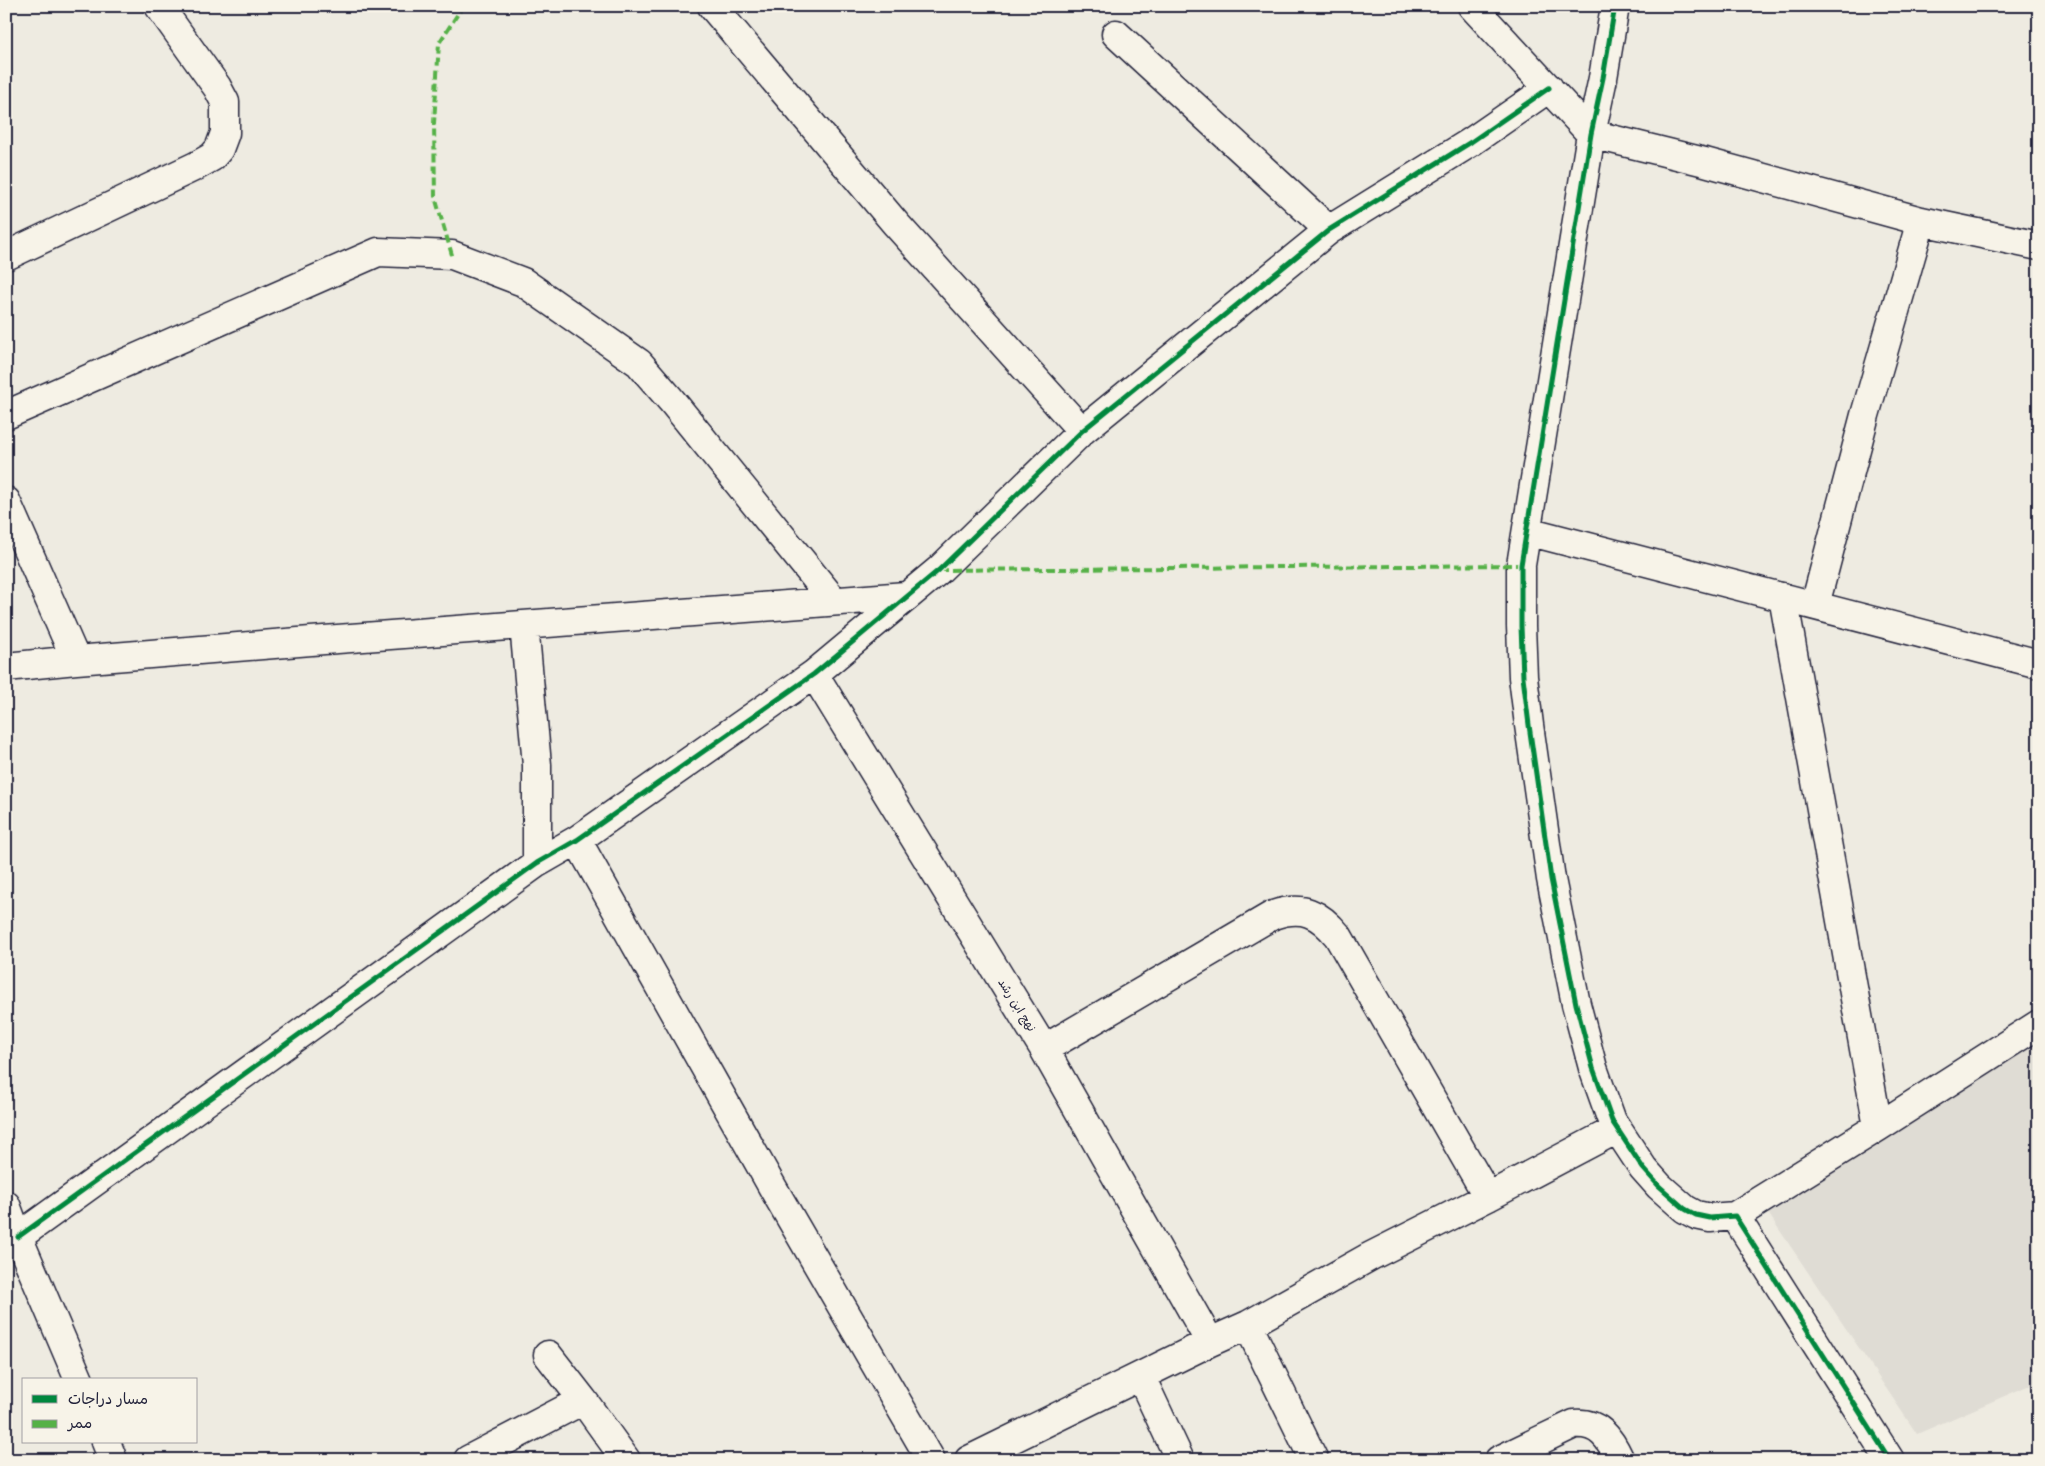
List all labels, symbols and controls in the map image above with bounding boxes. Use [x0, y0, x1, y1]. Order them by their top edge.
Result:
street label: نهج ابن رشد [993, 974, 1041, 1035]
legend [22, 1378, 198, 1444]
text: مسار دراجات [68, 1386, 148, 1409]
text: ممر [66, 1410, 92, 1433]

